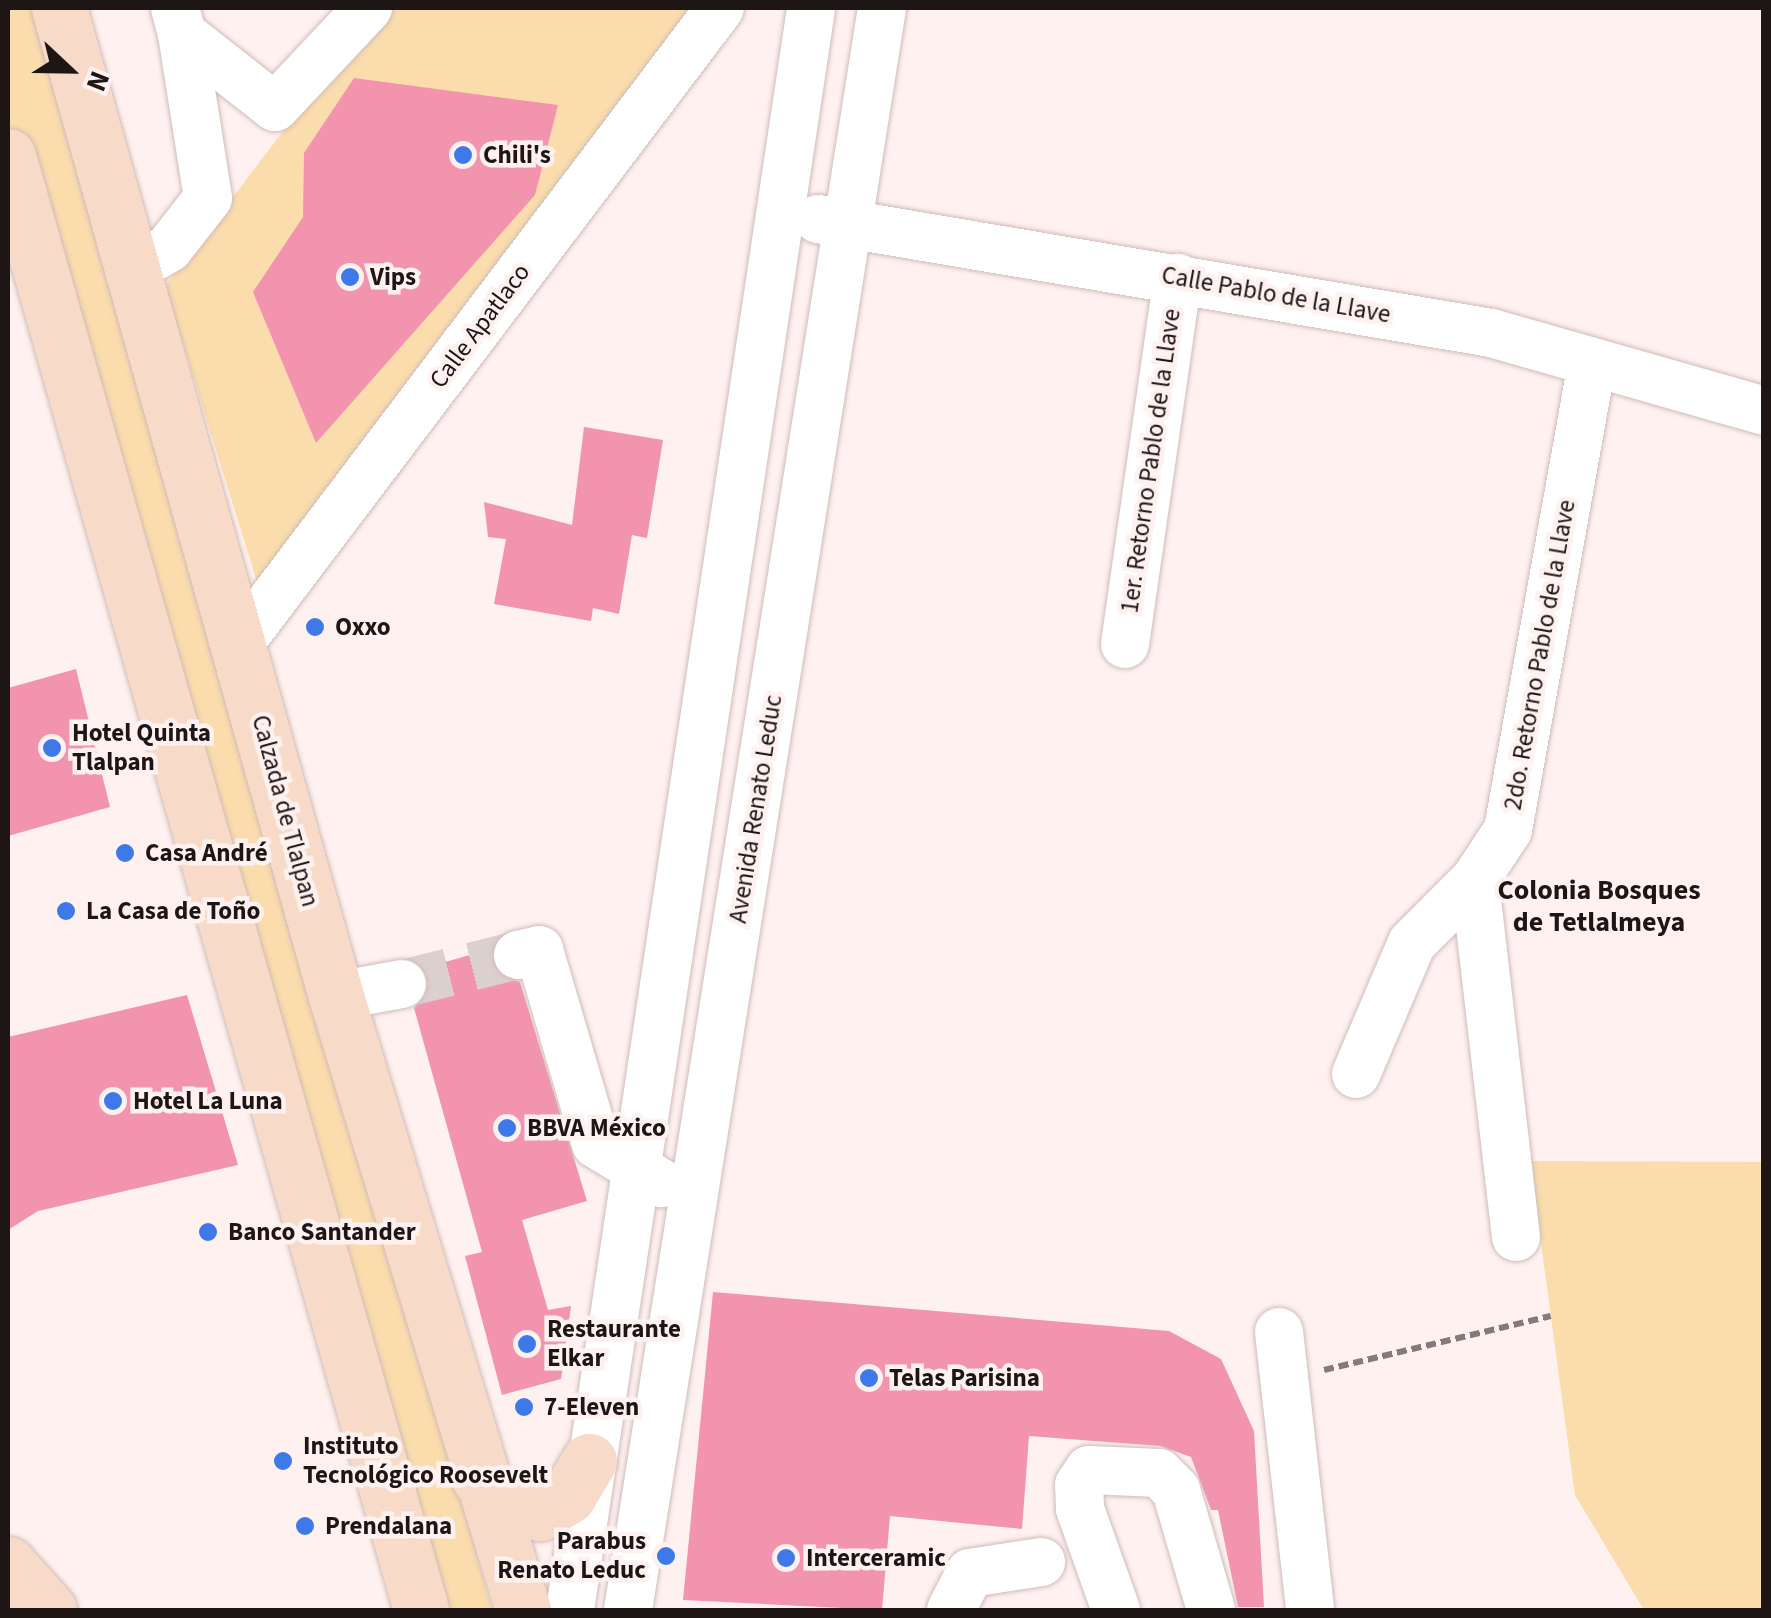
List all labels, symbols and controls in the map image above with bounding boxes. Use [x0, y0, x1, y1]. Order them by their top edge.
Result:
north arrow [20, 20, 120, 120]
text: N [76, 65, 120, 97]
place label: Chili's [483, 140, 551, 170]
marker: Chili's [452, 144, 474, 166]
street label: Calle Apatlaco [423, 258, 537, 394]
street label: Calle Pablo de la Llave [1159, 260, 1393, 330]
place label: Vips [370, 262, 416, 292]
marker: Vips [339, 266, 361, 288]
street label: 1er. Retorno Pablo de la Llave [1115, 307, 1187, 615]
street label: 2do. Retorno Pablo de la Llave [1498, 498, 1582, 812]
place label: Oxxo [335, 612, 391, 642]
marker: Oxxo [304, 616, 326, 638]
street label: Avenida Renato Leduc [723, 693, 789, 925]
street label: Calzada de Tlalpan [245, 712, 325, 910]
place label: Hotel Quinta Tlalpan [72, 719, 211, 778]
marker: Hotel Quinta Tlalpan [41, 737, 63, 759]
place label: Casa André [145, 838, 268, 868]
marker: Casa André [114, 842, 136, 864]
district label: Colonia Bosques de Tetlalmeya [1497, 873, 1701, 939]
place label: La Casa de Toño [86, 896, 260, 926]
marker: La Casa de Toño [55, 900, 77, 922]
place label: Hotel La Luna [133, 1086, 283, 1116]
marker: Hotel La Luna [102, 1090, 124, 1112]
place label: BBVA México [527, 1113, 666, 1143]
marker: BBVA México [496, 1117, 518, 1139]
place label: Banco Santander [228, 1217, 416, 1247]
marker: Banco Santander [197, 1221, 219, 1243]
place label: Restaurante Elkar [547, 1315, 681, 1374]
marker: Restaurante Elkar [516, 1333, 538, 1355]
place label: Telas Parisina [889, 1363, 1040, 1393]
marker: Telas Parisina [858, 1367, 880, 1389]
place label: 7-Eleven [544, 1392, 639, 1422]
marker: 7-Eleven [513, 1396, 535, 1418]
place label: Instituto Tecnológico Roosevelt [303, 1432, 548, 1491]
marker: Instituto Tecnológico Roosevelt [272, 1450, 294, 1472]
place label: Prendalana [325, 1511, 452, 1541]
marker: Prendalana [294, 1515, 316, 1537]
place label: Parabus Renato Leduc [497, 1527, 646, 1586]
place label: Interceramic [806, 1543, 946, 1573]
marker: Parabus Renato Leduc [655, 1545, 677, 1567]
marker: Interceramic [775, 1547, 797, 1569]

